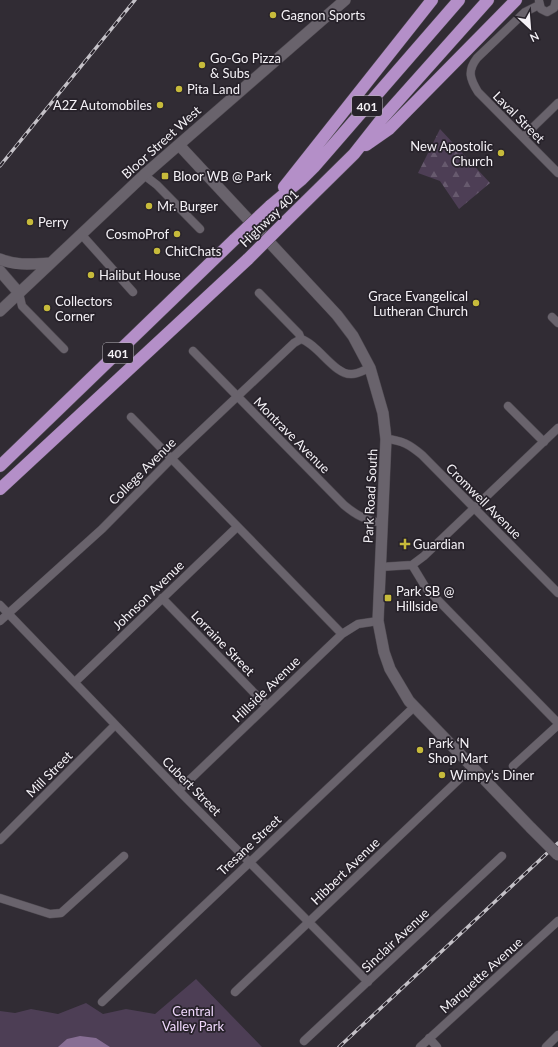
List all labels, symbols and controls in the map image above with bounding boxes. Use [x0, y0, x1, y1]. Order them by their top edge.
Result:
place label: Gagnon Sports [281, 7, 366, 23]
north arrow [510, 8, 550, 48]
marker: Gagnon Sports [268, 10, 278, 20]
text: N [528, 30, 541, 45]
place label: Go-Go Pizza & Subs [210, 50, 281, 81]
marker: Go-Go Pizza & Subs [197, 60, 207, 70]
place label: Pita Land [187, 81, 240, 97]
marker: Pita Land [174, 84, 184, 94]
street label: Laval Street [490, 88, 548, 146]
road number: 401 [352, 96, 382, 116]
place label: A2Z Automobiles [53, 97, 152, 113]
marker: A2Z Automobiles [155, 100, 165, 110]
street label: Bloor Street West [118, 102, 204, 182]
place label: New Apostolic Church [410, 138, 493, 169]
marker: New Apostolic Church [496, 148, 506, 158]
place label: Bloor WB @ Park [173, 168, 272, 184]
marker: Bloor WB @ Park [160, 171, 170, 181]
street label: Highway 401 [236, 186, 302, 250]
place label: Mr. Burger [157, 198, 218, 214]
marker: Mr. Burger [144, 201, 154, 211]
place label: Perry [38, 214, 69, 230]
marker: Perry [25, 217, 35, 227]
place label: CosmoProf [106, 226, 169, 242]
marker: CosmoProf [172, 229, 182, 239]
place label: ChitChats [165, 243, 222, 259]
marker: ChitChats [152, 246, 162, 256]
place label: Halibut House [99, 267, 181, 283]
marker: Halibut House [86, 270, 96, 280]
place label: Grace Evangelical Lutheran Church [368, 288, 468, 319]
place label: Collectors Corner [55, 293, 113, 324]
marker: Grace Evangelical Lutheran Church [471, 298, 481, 308]
marker: Collectors Corner [42, 303, 52, 313]
road number: 401 [103, 343, 133, 363]
street label: Montrave Avenue [251, 394, 334, 477]
street label: College Avenue [105, 434, 179, 508]
street label: Park Road South [360, 448, 380, 544]
street label: Cromwell Avenue [443, 460, 525, 542]
place label: Guardian [413, 536, 465, 552]
marker: Guardian [400, 539, 410, 549]
street label: Johnson Avenue [109, 557, 187, 633]
place label: Park SB @ Hillside [396, 583, 455, 614]
marker: Park SB @ Hillside [383, 593, 393, 603]
street label: Lorraine Street [188, 607, 258, 679]
street label: Hillside Avenue [229, 653, 303, 725]
place label: Park ‘N Shop Mart [428, 735, 488, 766]
marker: Park ‘N Shop Mart [415, 745, 425, 755]
street label: Mill Street [23, 747, 76, 800]
street label: Cubert Street [159, 753, 225, 819]
place label: Wimpy's Diner [450, 767, 535, 783]
marker: Wimpy's Diner [437, 770, 447, 780]
street label: Tresane Street [214, 811, 284, 879]
street label: Hibbert Avenue [307, 834, 383, 908]
street label: Sinclair Avenue [358, 905, 432, 975]
street label: Marquette Avenue [436, 934, 526, 1016]
park label: Central Valley Park [162, 1003, 225, 1034]

